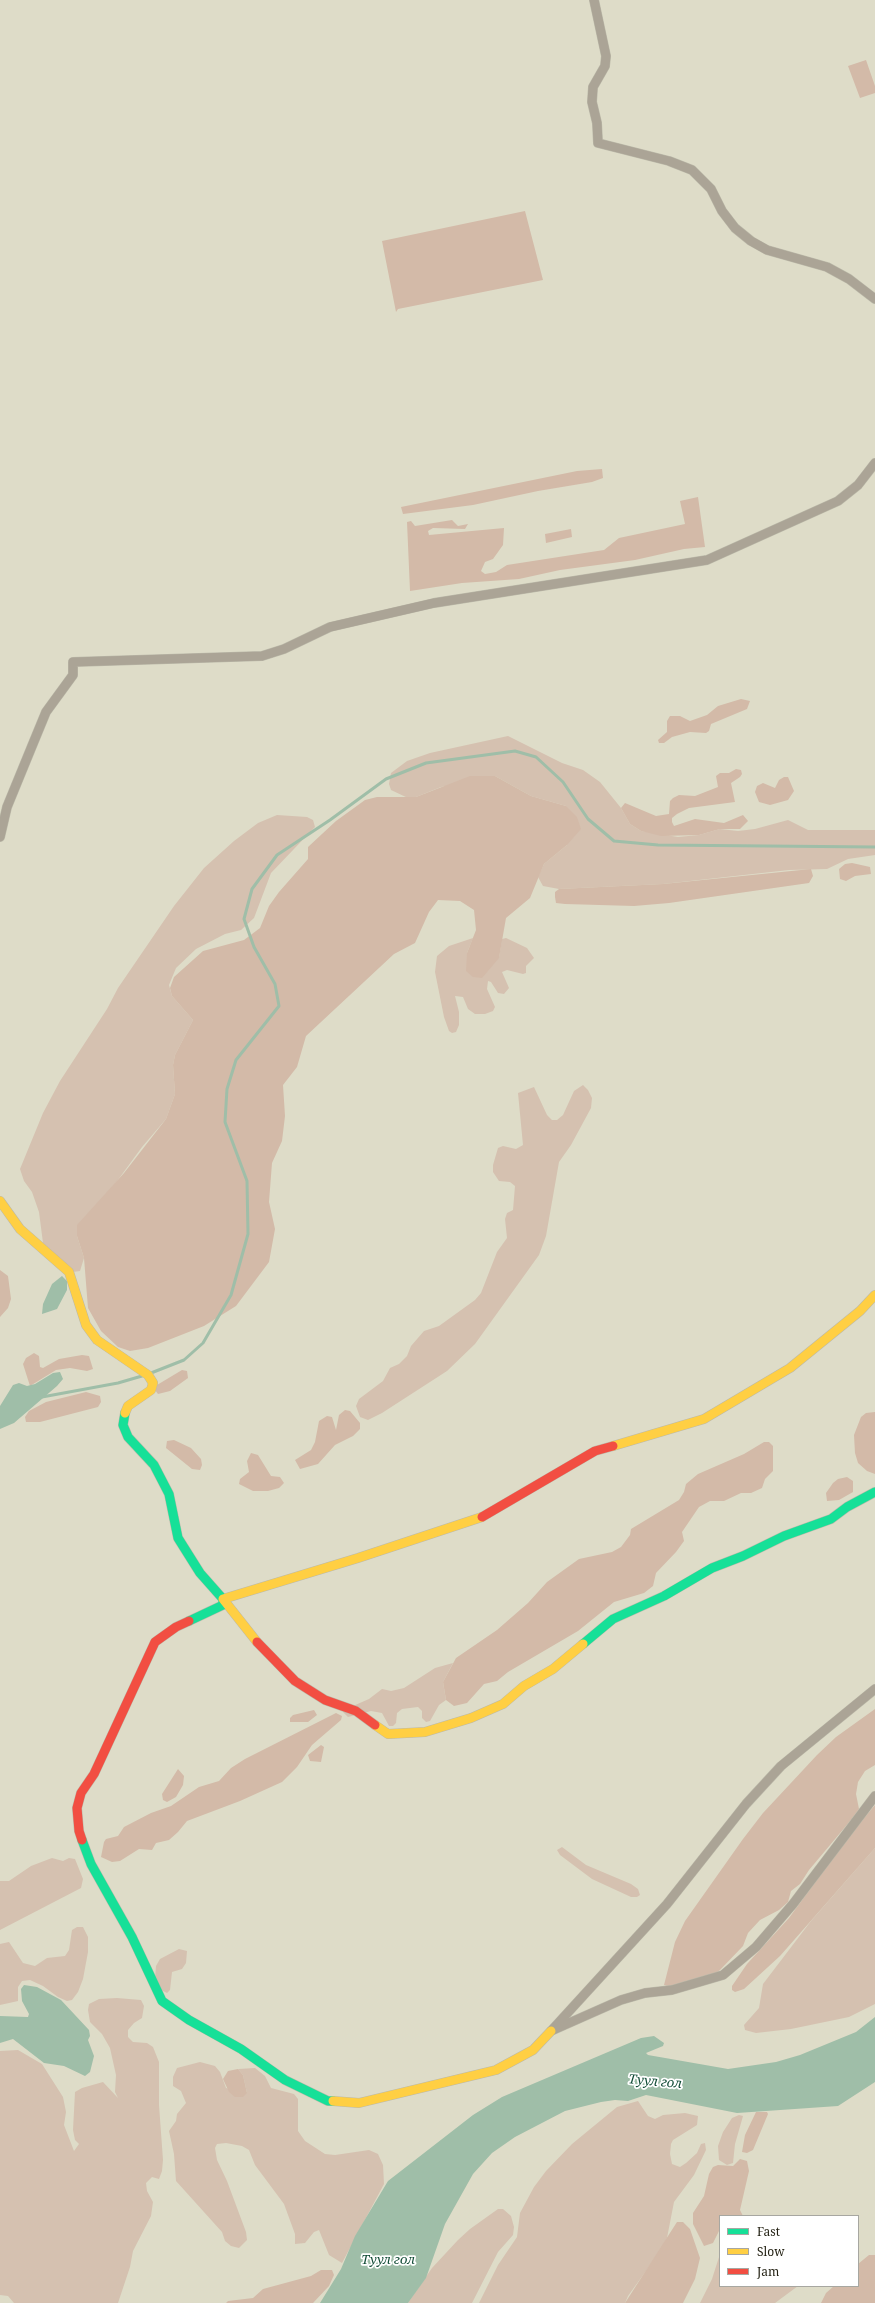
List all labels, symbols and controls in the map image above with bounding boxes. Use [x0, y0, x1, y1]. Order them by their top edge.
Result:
water label: Туул гол [628, 2072, 682, 2092]
legend [719, 2215, 859, 2287]
text: Fast [757, 2223, 780, 2240]
text: Slow [757, 2243, 785, 2260]
water label: Туул гол [361, 2252, 415, 2268]
text: Jam [757, 2263, 779, 2280]

